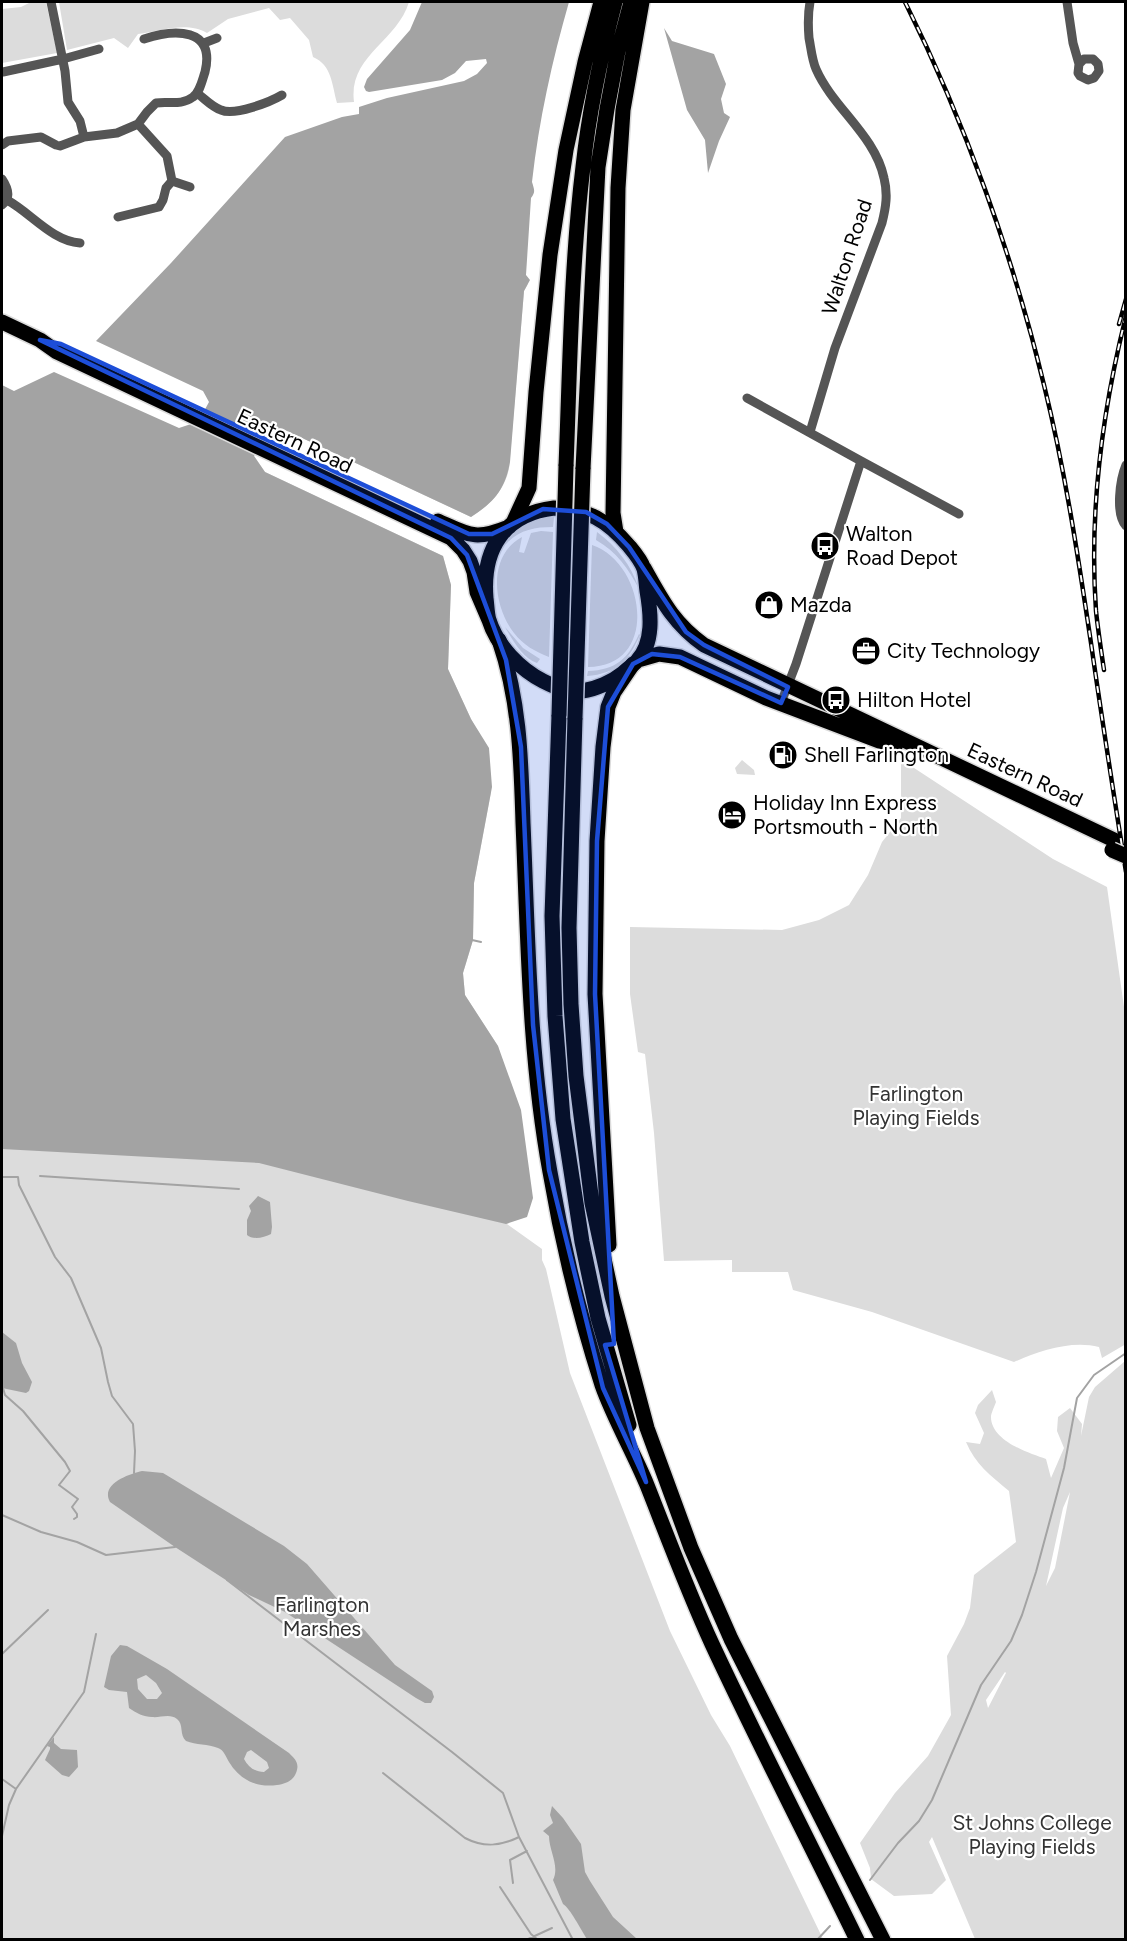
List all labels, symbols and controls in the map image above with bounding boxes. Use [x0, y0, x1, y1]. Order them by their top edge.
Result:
street label: Walton Road [816, 196, 877, 318]
street label: Eastern Road [233, 403, 357, 478]
place label: Walton Road Depot [846, 521, 958, 570]
bus stop icon: Walton Road Depot [809, 530, 841, 562]
shop icon: Mazda [753, 589, 785, 621]
place label: Mazda [790, 592, 852, 617]
office icon: City Technology [850, 635, 882, 667]
place label: City Technology [887, 638, 1040, 663]
bus stop icon: Hilton Hotel [820, 684, 852, 716]
place label: Hilton Hotel [857, 687, 971, 712]
street label: Eastern Road [963, 737, 1087, 812]
fuel station icon: Shell Farlington [767, 739, 799, 771]
place label: Shell Farlington [804, 742, 949, 767]
place label: Holiday Inn Express Portsmouth - North [753, 790, 938, 839]
hotel icon: Holiday Inn Express Portsmouth - North [716, 799, 748, 831]
park label: Farlington Playing Fields [853, 1081, 979, 1130]
park label: Farlington Marshes [275, 1592, 369, 1641]
park label: St Johns College Playing Fields [952, 1810, 1112, 1859]

